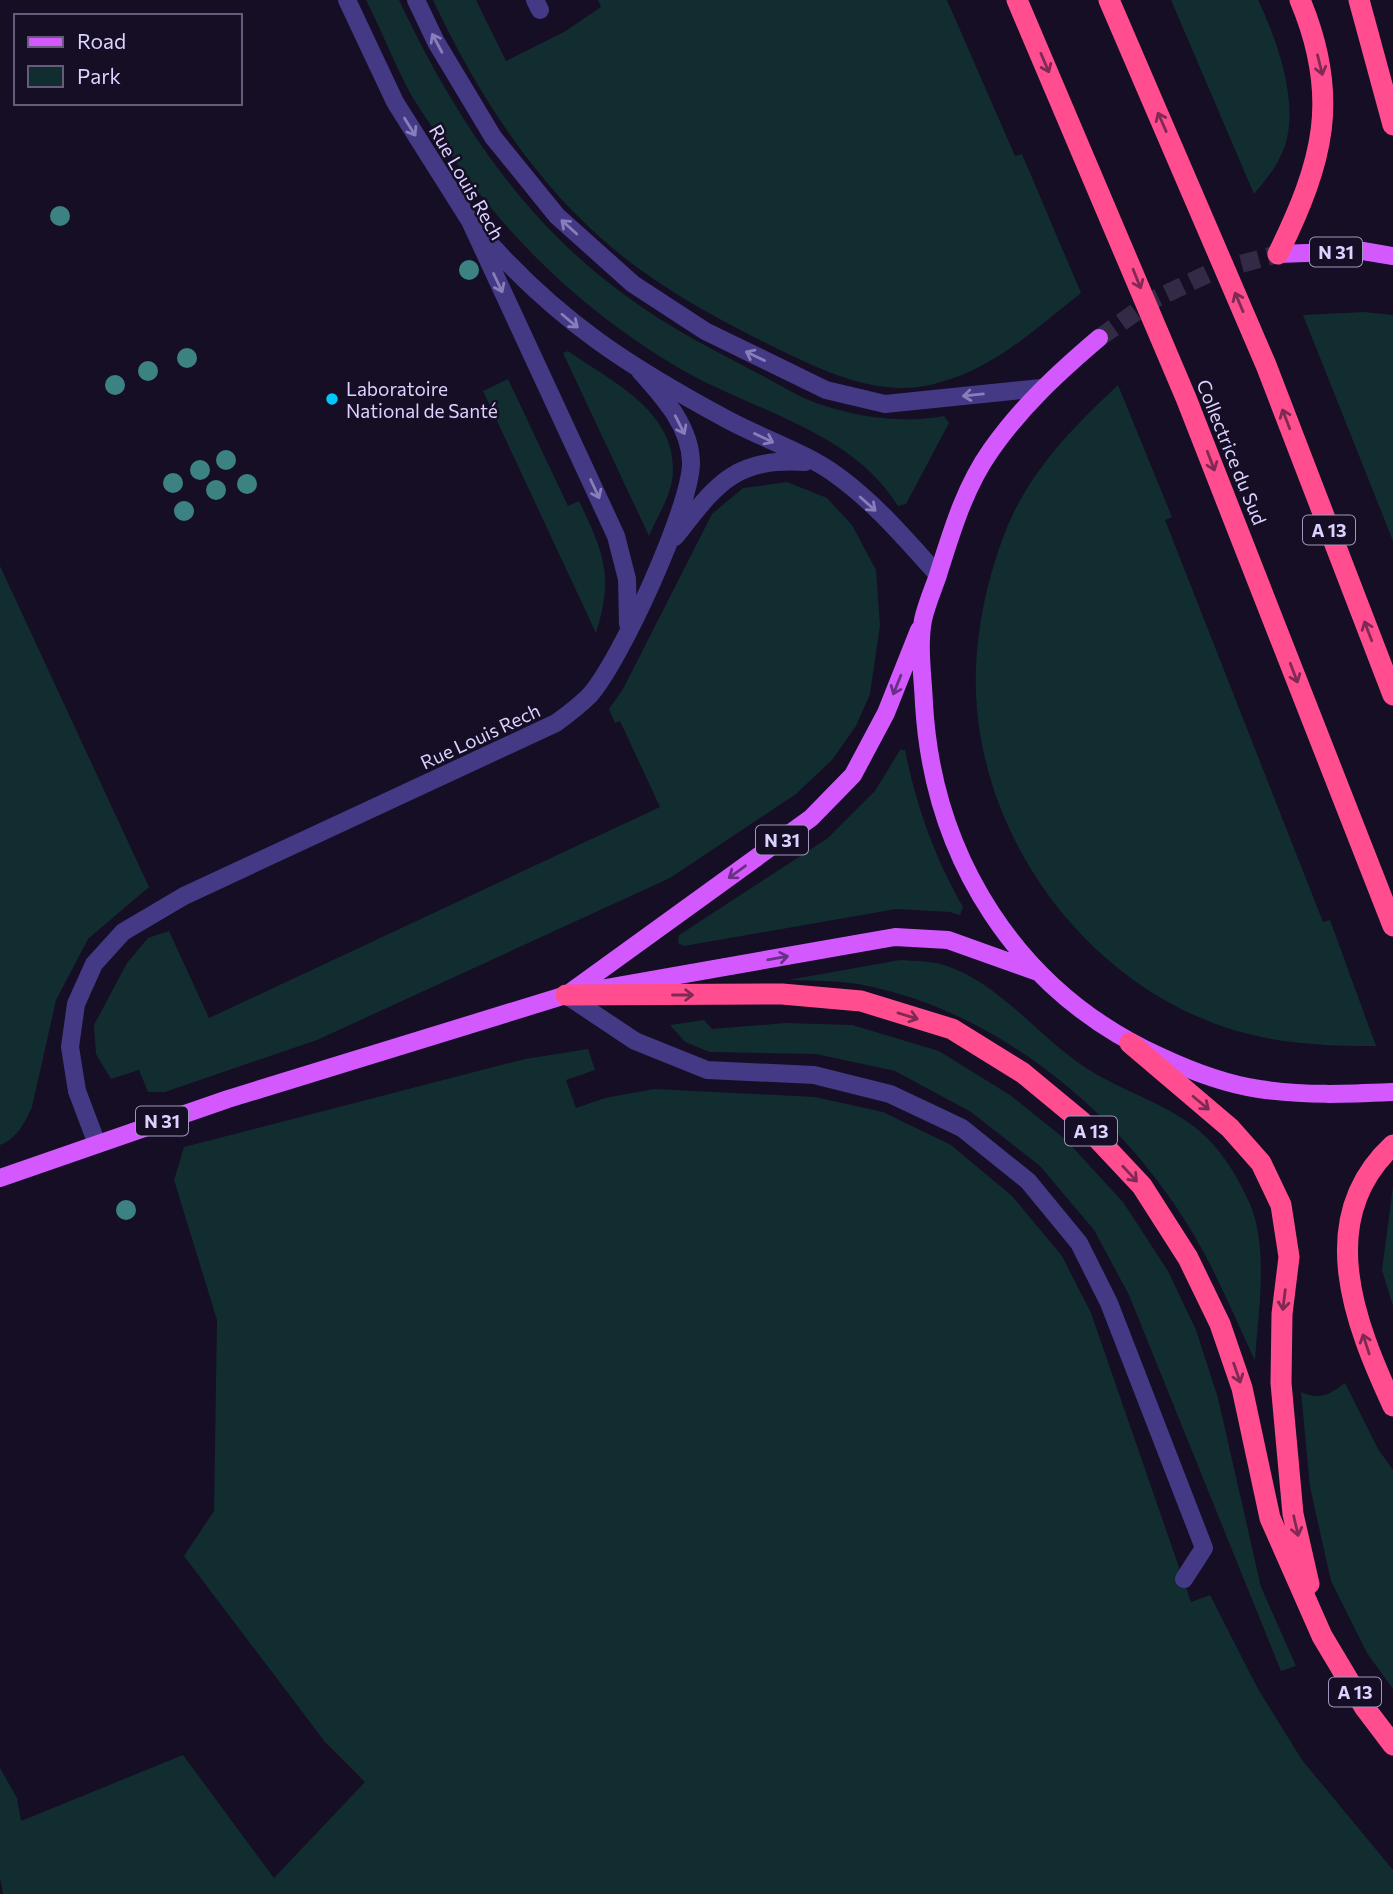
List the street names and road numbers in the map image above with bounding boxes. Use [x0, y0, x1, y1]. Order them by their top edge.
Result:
street label: Rue Louis Rech [425, 120, 509, 244]
road number: N 31 [1310, 238, 1362, 266]
street label: Collectrice du Sud [1192, 376, 1272, 528]
road number: A 13 [1303, 516, 1355, 544]
street label: Rue Louis Rech [417, 698, 543, 774]
road number: N 31 [756, 826, 808, 854]
road number: N 31 [136, 1106, 188, 1136]
road number: A 13 [1065, 1116, 1117, 1146]
road number: A 13 [1329, 1678, 1381, 1707]

